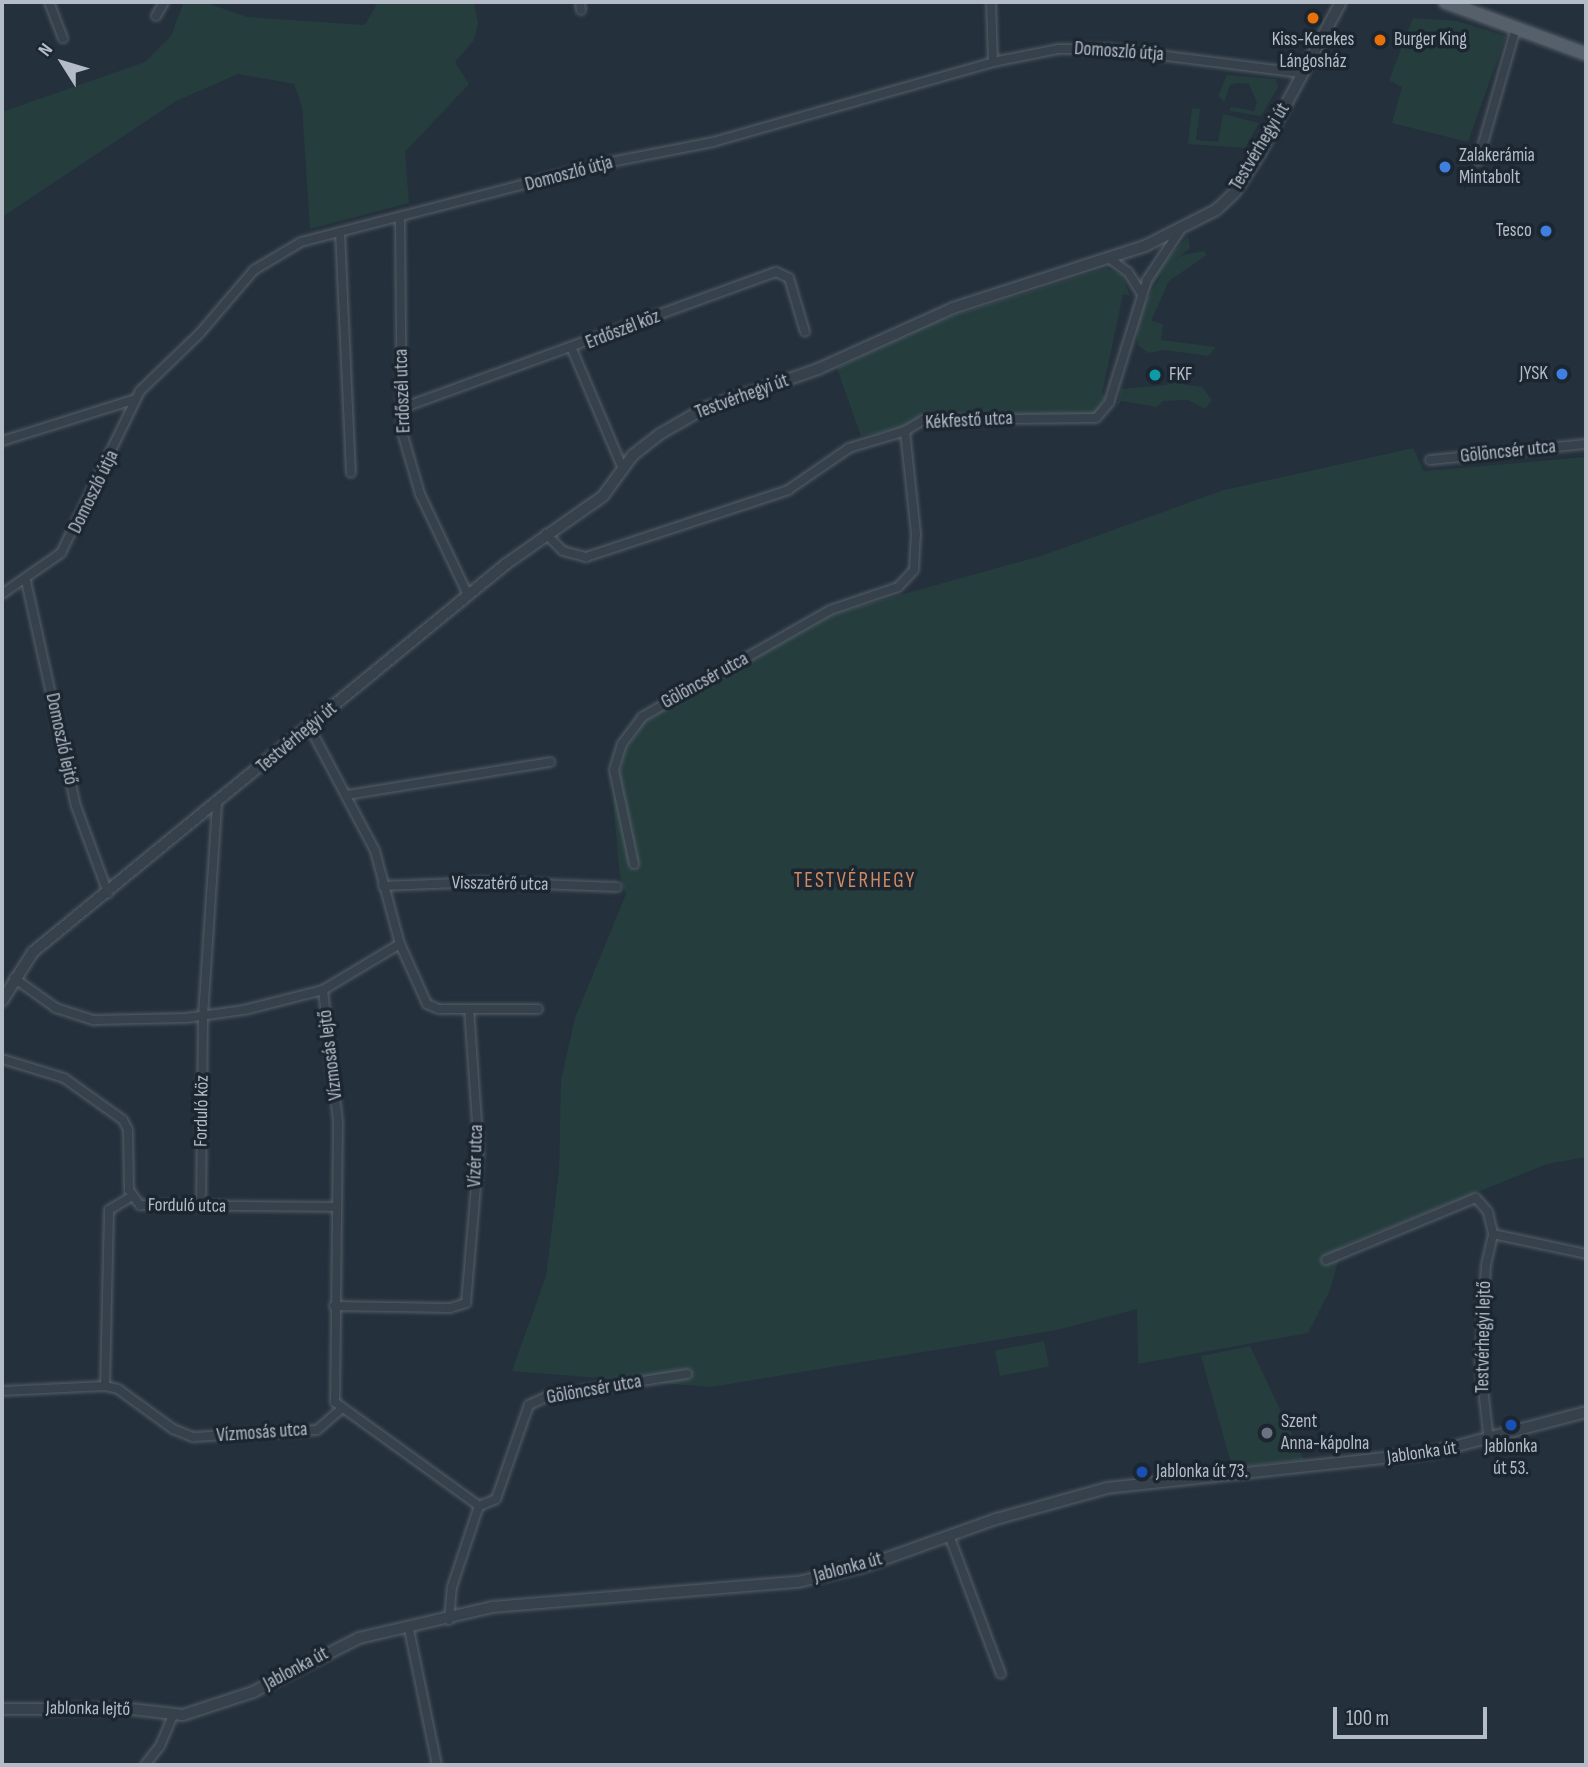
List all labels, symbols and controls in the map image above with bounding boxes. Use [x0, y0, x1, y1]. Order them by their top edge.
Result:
marker: Kiss-Kerekes Lángosház [1305, 10, 1321, 26]
north arrow [28, 28, 98, 98]
place label: Kiss-Kerekes Lángosház [1272, 29, 1354, 73]
place label: Burger King [1394, 29, 1467, 51]
marker: Burger King [1372, 32, 1388, 48]
street label: Domoszló útja [1074, 38, 1164, 66]
text: N [34, 39, 58, 61]
street label: Testvérhegyi út [1225, 99, 1295, 195]
place label: Zalakerámia Mintabolt [1459, 145, 1535, 189]
street label: Domoszló útja [523, 151, 615, 197]
marker: Zalakerámia Mintabolt [1437, 159, 1453, 175]
place label: Tesco [1496, 220, 1532, 242]
marker: Tesco [1538, 223, 1554, 239]
street label: Erdőszél köz [583, 305, 663, 355]
street label: Erdőszél utca [390, 348, 416, 434]
place label: JYSK [1520, 363, 1548, 385]
place label: FKF [1169, 364, 1192, 386]
marker: JYSK [1554, 366, 1570, 382]
marker: FKF [1147, 367, 1163, 383]
street label: Testvérhegyi út [692, 370, 792, 424]
street label: Kékfestő utca [925, 407, 1013, 435]
street label: Gölöncsér utca [1459, 436, 1557, 468]
street label: Domoszló útja [64, 447, 124, 537]
street label: Gölöncsér utca [658, 648, 752, 714]
street label: Domoszló lejtő [40, 691, 82, 787]
street label: Testvérhegyi út [252, 698, 342, 778]
district label: TESTVÉRHEGY [795, 868, 915, 894]
street label: Visszatérő utca [451, 872, 549, 896]
street label: Vízmosás lejtő [314, 1008, 348, 1102]
street label: Forduló köz [190, 1075, 214, 1147]
street label: Vízér utca [464, 1124, 488, 1188]
street label: Forduló utca [148, 1194, 226, 1218]
street label: Testvérhegyi lejtő [1472, 1281, 1496, 1393]
street label: Gölöncsér utca [545, 1370, 643, 1410]
place label: Szent Anna-kápolna [1281, 1411, 1369, 1455]
marker: Jablonka út 53. [1503, 1417, 1519, 1433]
street label: Vízmosás utca [216, 1418, 308, 1448]
marker: Szent Anna-kápolna [1259, 1425, 1275, 1441]
place label: Jablonka út 53. [1484, 1436, 1538, 1480]
street label: Jablonka út [1386, 1437, 1458, 1469]
place label: Jablonka út 73. [1156, 1461, 1248, 1483]
marker: Jablonka út 73. [1134, 1464, 1150, 1480]
street label: Jablonka út [811, 1548, 885, 1588]
street label: Jablonka út [260, 1643, 332, 1695]
scale bar [1336, 1694, 1490, 1738]
street label: Jablonka lejtő [46, 1697, 130, 1721]
text: 100 m [1346, 1706, 1389, 1731]

